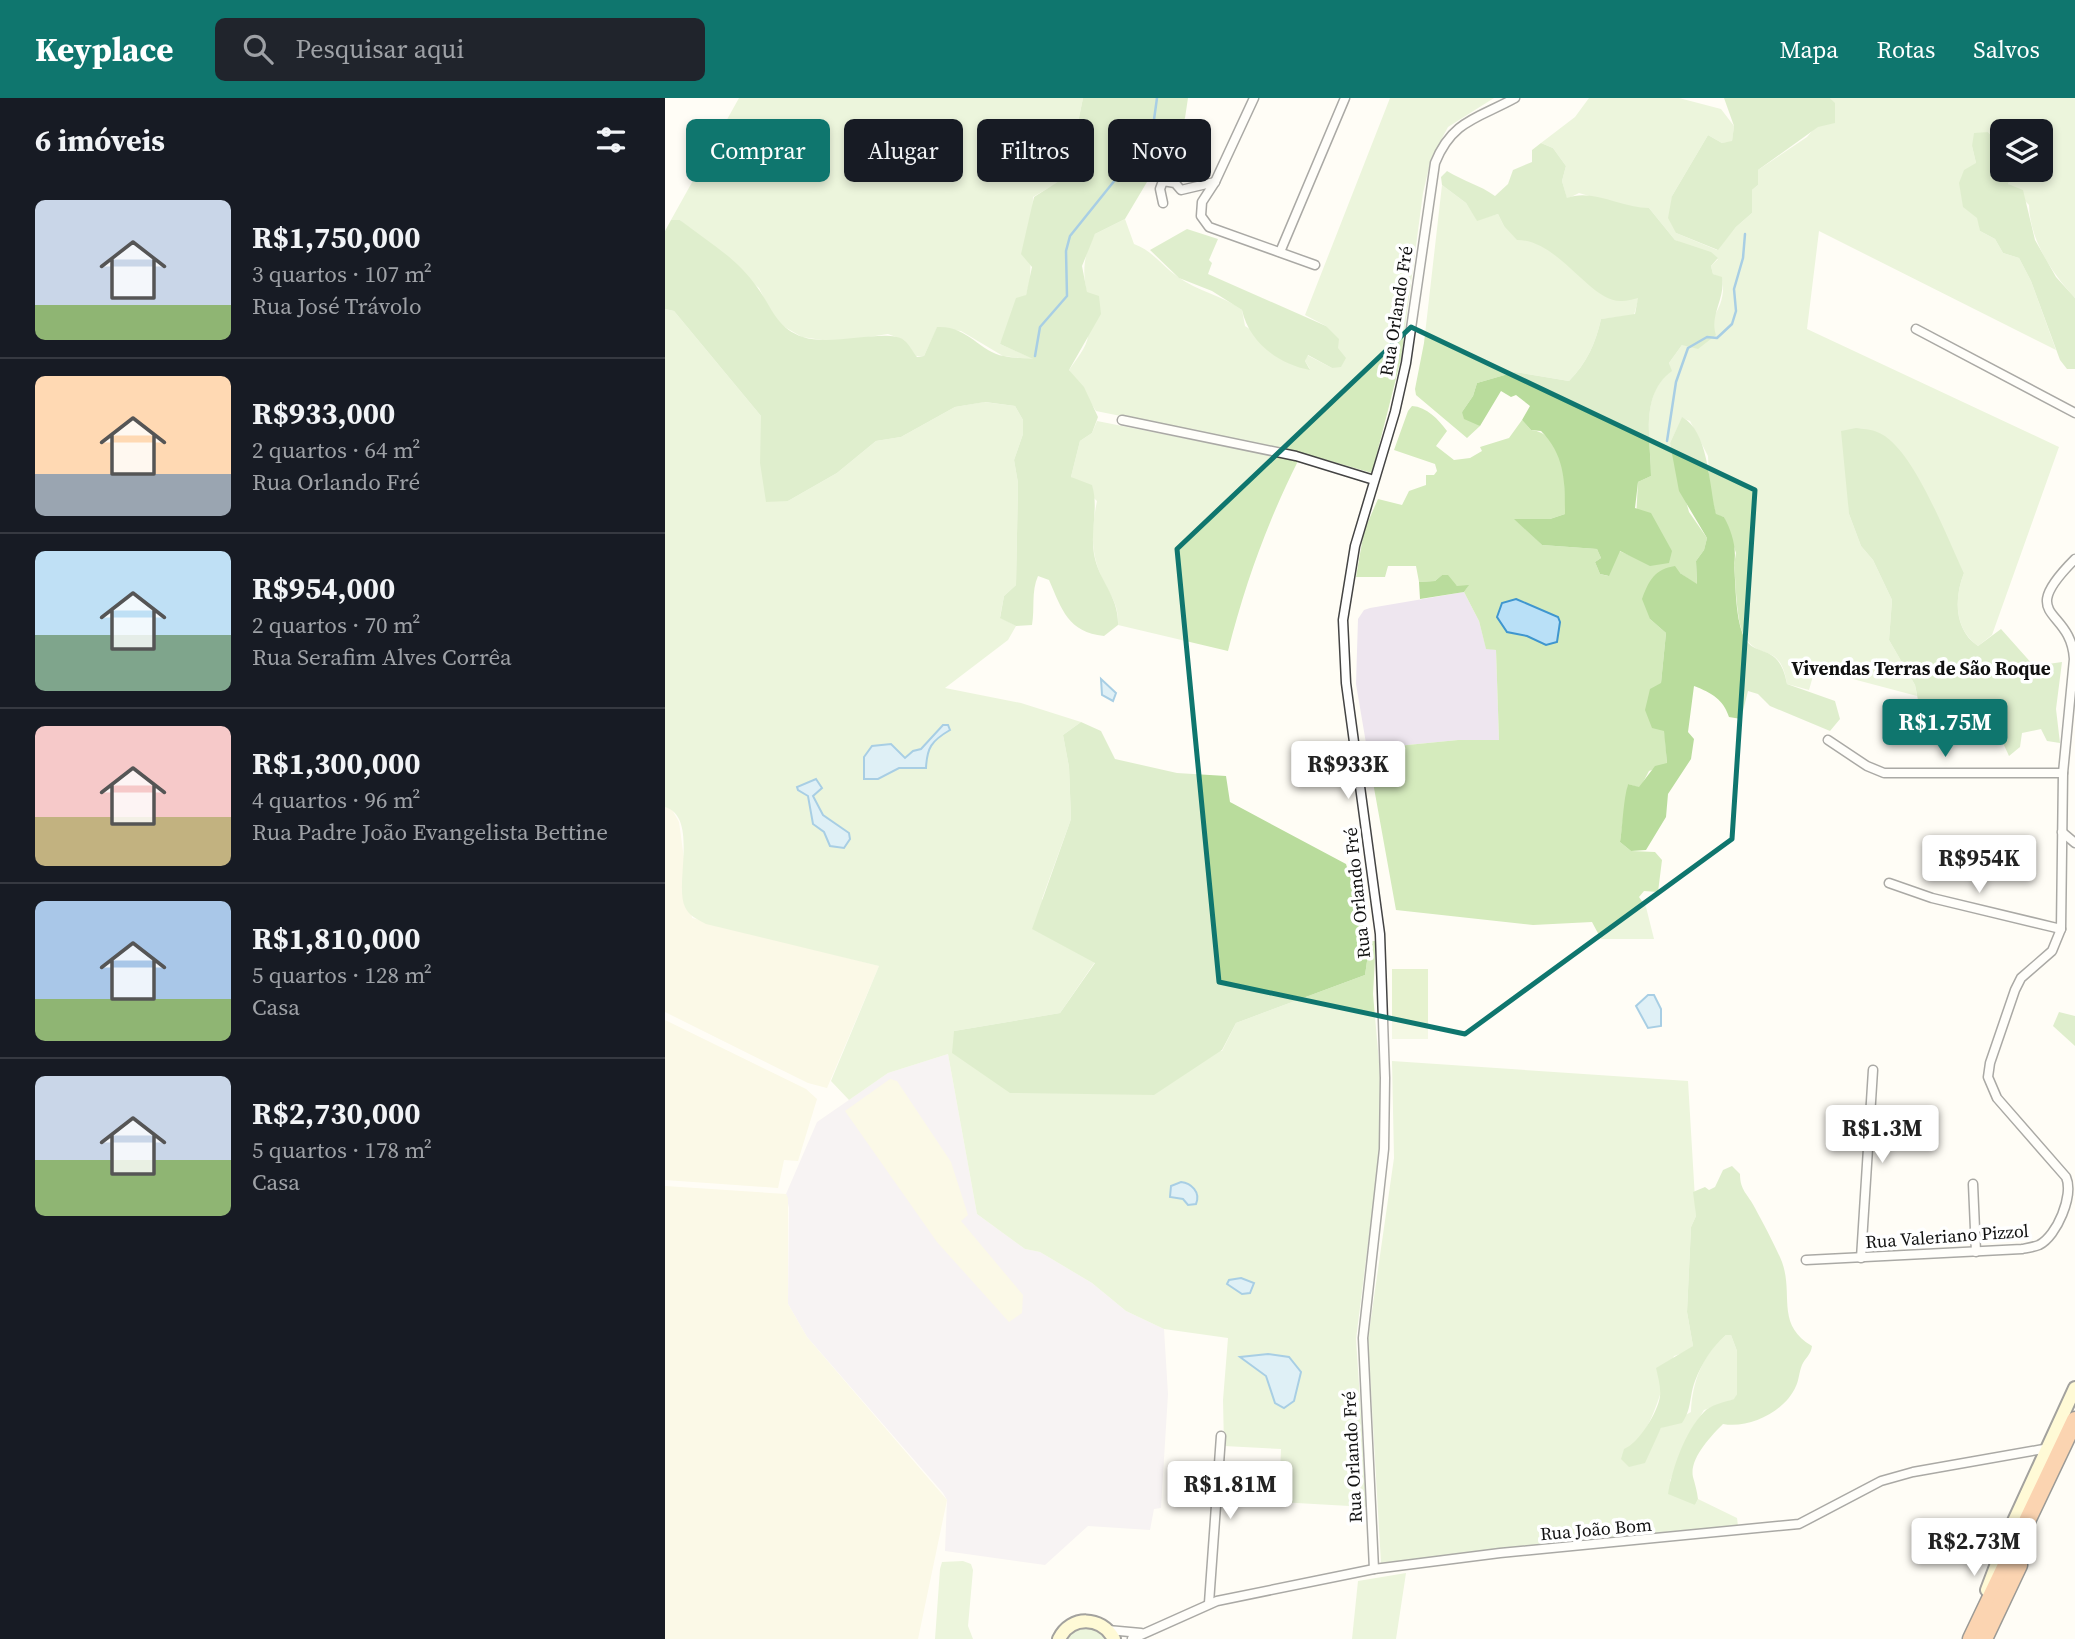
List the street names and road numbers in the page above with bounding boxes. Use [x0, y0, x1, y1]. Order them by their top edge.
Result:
street label: Rua Orlando Fré [1373, 244, 1419, 378]
street label: Rua Orlando Fré [1338, 826, 1376, 960]
street label: Rua Valeriano Pizzol [1864, 1218, 2030, 1254]
street label: Rua Orlando Fré [1336, 1391, 1368, 1523]
street label: Rua João Bom [1539, 1512, 1653, 1546]

